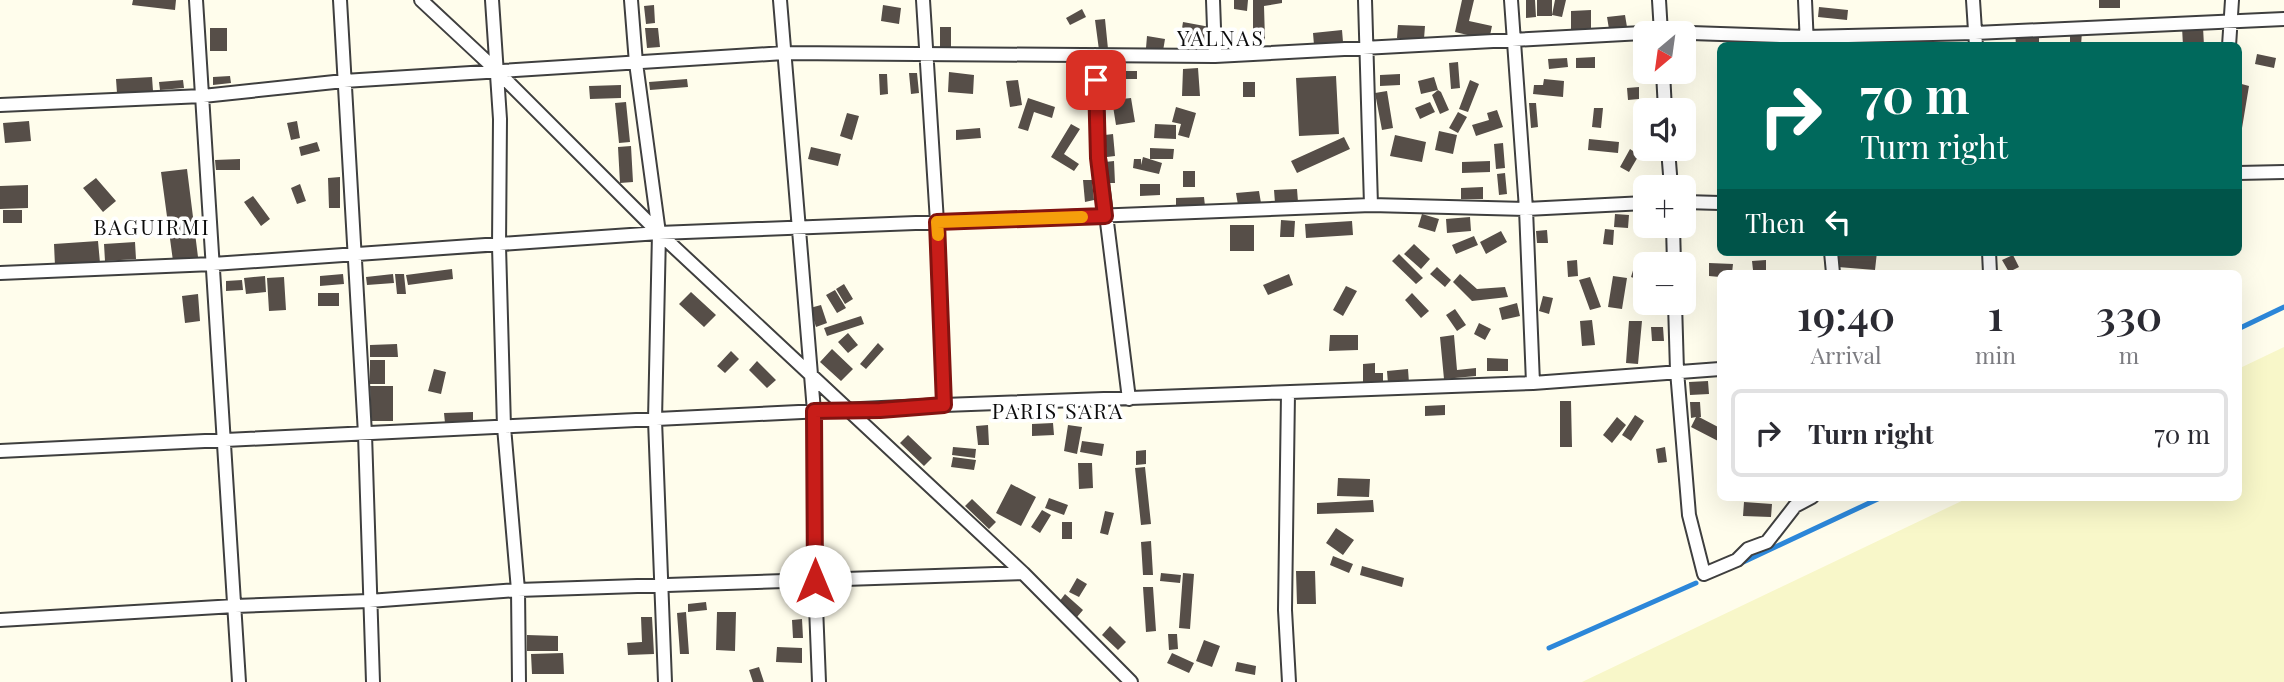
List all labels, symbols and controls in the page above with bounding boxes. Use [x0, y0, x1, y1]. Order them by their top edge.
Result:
north arrow [1633, 21, 1696, 84]
map controls [1633, 21, 1696, 315]
district label: YALNAS [1176, 23, 1265, 51]
pin [1066, 50, 1126, 110]
icon: arrive [1077, 61, 1115, 99]
text: 70 m [1860, 61, 1970, 126]
icon: right [1745, 70, 1836, 161]
button: sound [1633, 98, 1696, 161]
text: Turn right [1860, 124, 2008, 167]
button: + [1633, 175, 1696, 238]
icon: left [1819, 203, 1857, 241]
text: Then [1745, 205, 1805, 240]
district label: BAGUIRMI [93, 212, 211, 240]
button: − [1633, 252, 1696, 315]
text: 19:40 [1797, 286, 1895, 342]
text: 1 [1988, 286, 2004, 342]
text: 330 [2096, 286, 2162, 342]
text: Arrival [1811, 339, 1881, 370]
text: min [1975, 339, 2016, 370]
text: m [2119, 339, 2139, 370]
district label: PARIS SARA [992, 396, 1124, 424]
icon: right [1749, 414, 1787, 452]
text: Turn right [1808, 416, 1934, 451]
text: 70 m [2154, 416, 2210, 451]
position arrow [778, 544, 852, 618]

